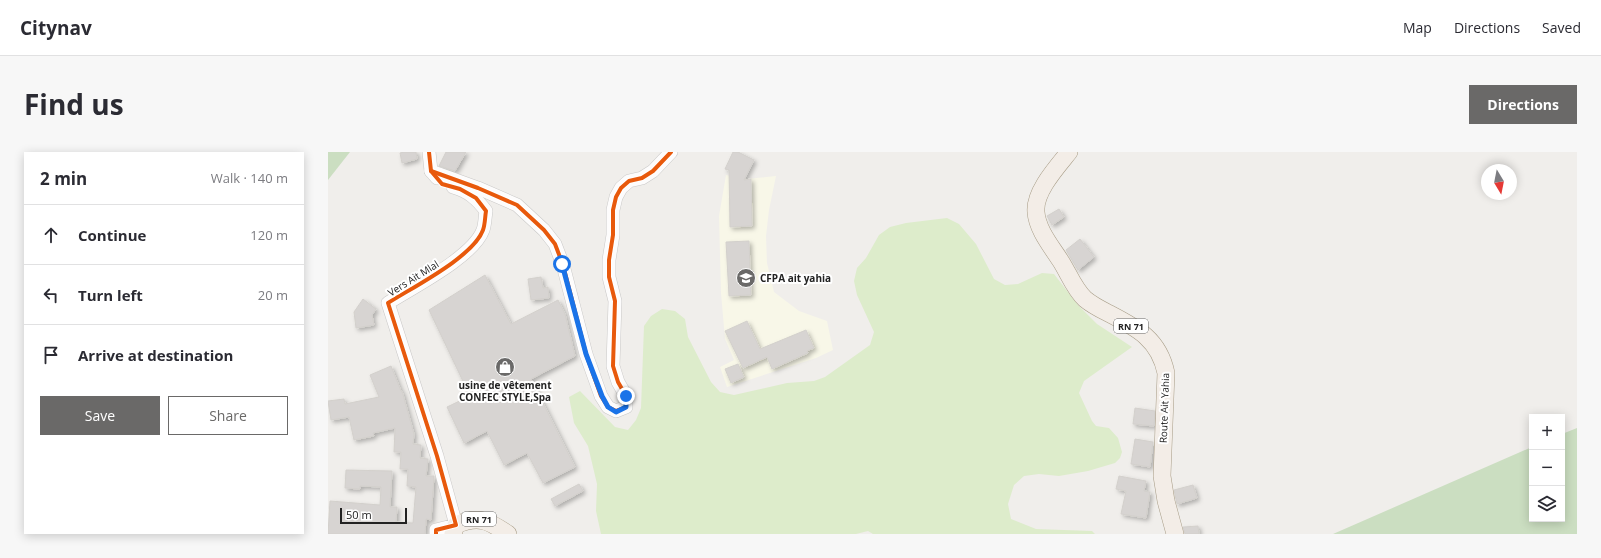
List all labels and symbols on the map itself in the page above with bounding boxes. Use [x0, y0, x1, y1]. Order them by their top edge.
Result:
north arrow [1481, 164, 1517, 200]
route start [553, 255, 571, 273]
street label: Vers Ait Mlal [385, 257, 441, 299]
school or university icon: CFPA ait yahia [735, 267, 757, 289]
place label: CFPA ait yahia [760, 271, 831, 285]
road number: RN 71 [1114, 319, 1148, 333]
shop icon: usine de vêtement CONFEC STYLE,Spa [494, 356, 516, 378]
street label: Route Ait Yahia [1156, 373, 1172, 443]
place label: usine de vêtement CONFEC STYLE,Spa [459, 378, 552, 404]
route end [617, 387, 635, 405]
scale bar [340, 506, 407, 525]
road number: RN 71 [462, 512, 496, 526]

